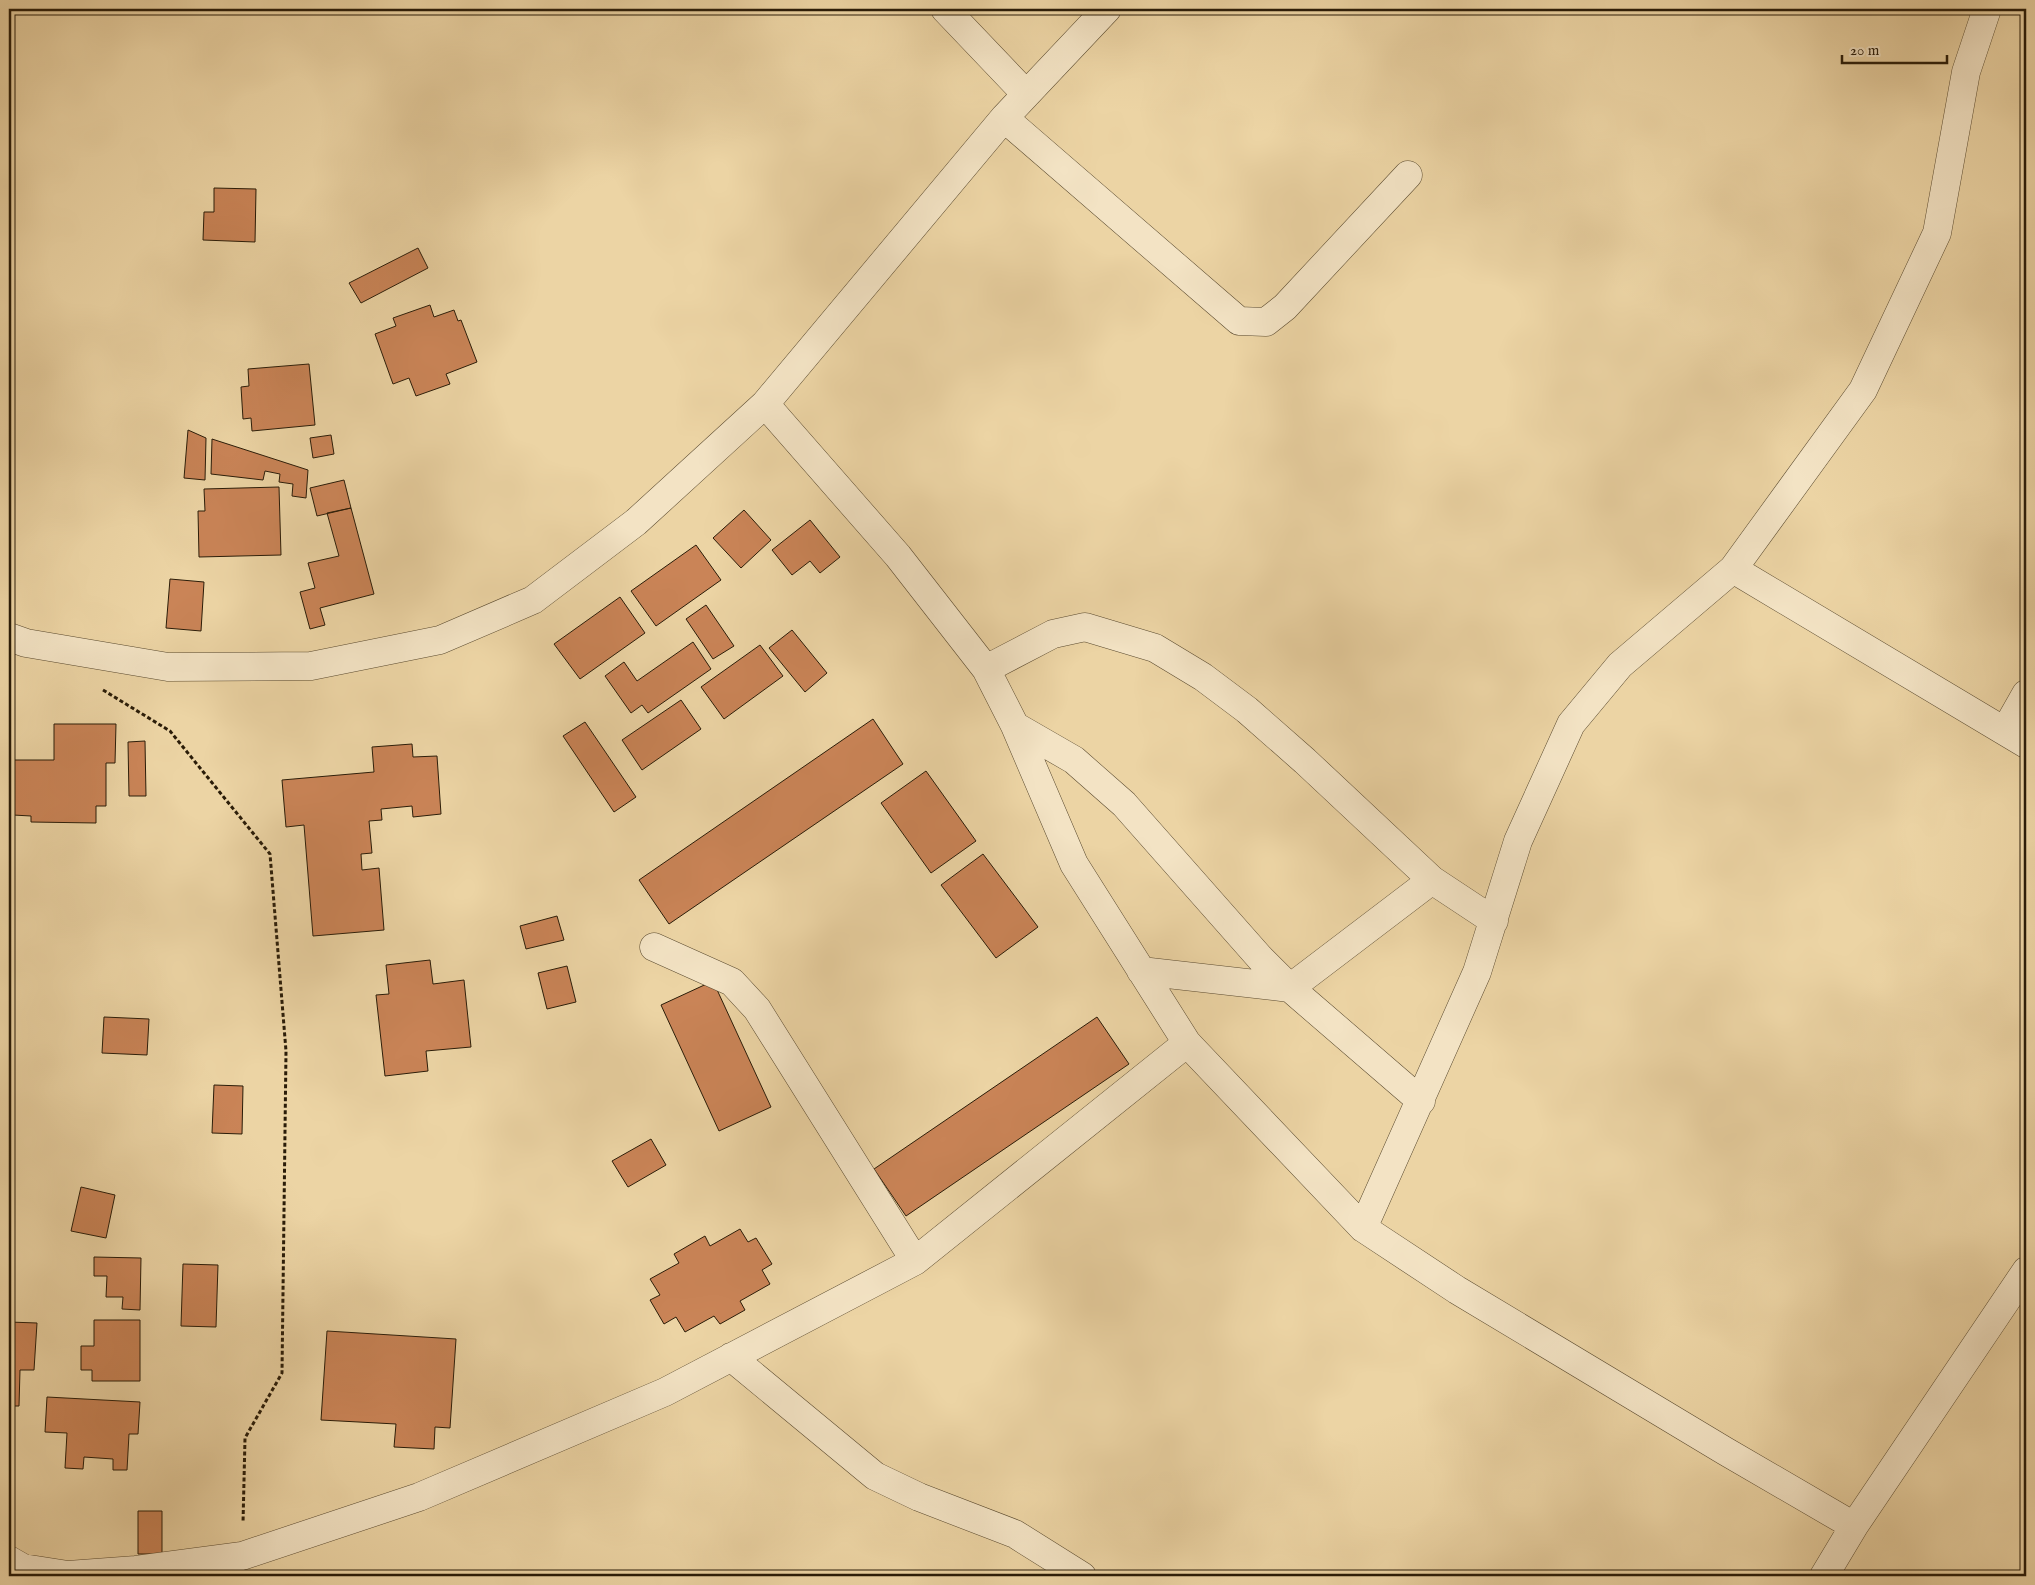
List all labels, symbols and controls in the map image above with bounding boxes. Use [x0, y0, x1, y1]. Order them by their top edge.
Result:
scale bar [1842, 32, 1948, 64]
text: 20 m [1850, 41, 1880, 60]

